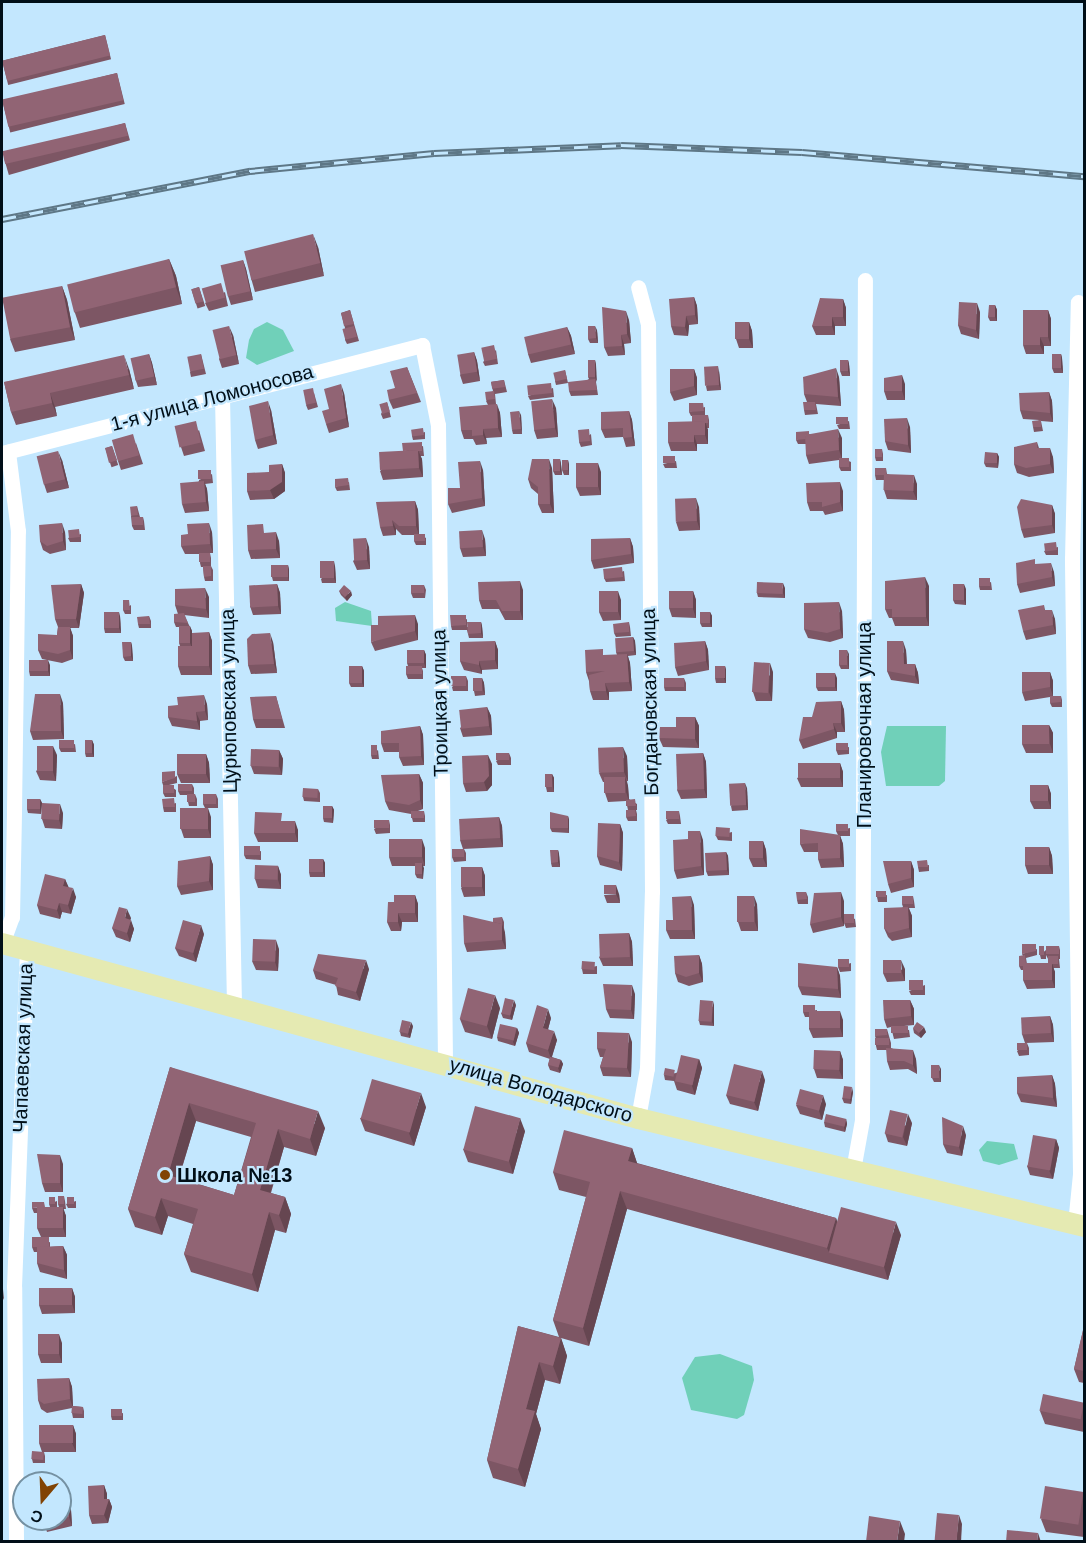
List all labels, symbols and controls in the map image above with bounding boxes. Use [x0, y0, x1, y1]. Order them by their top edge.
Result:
street label: 1-я улица Ломоносова [108, 359, 316, 437]
street label: Цурюповская улица [215, 608, 243, 794]
street label: Богдановская улица [636, 608, 664, 796]
street label: Планировочная улица [852, 622, 876, 828]
street label: Троицкая улица [427, 629, 453, 777]
street label: Чапаевская улица [8, 963, 38, 1133]
street label: улица Володарского [447, 1052, 635, 1128]
place label: Школа №13 [177, 1163, 292, 1187]
marker: Школа №13 [158, 1168, 172, 1182]
north arrow [12, 1471, 72, 1531]
text: С [28, 1507, 45, 1527]

